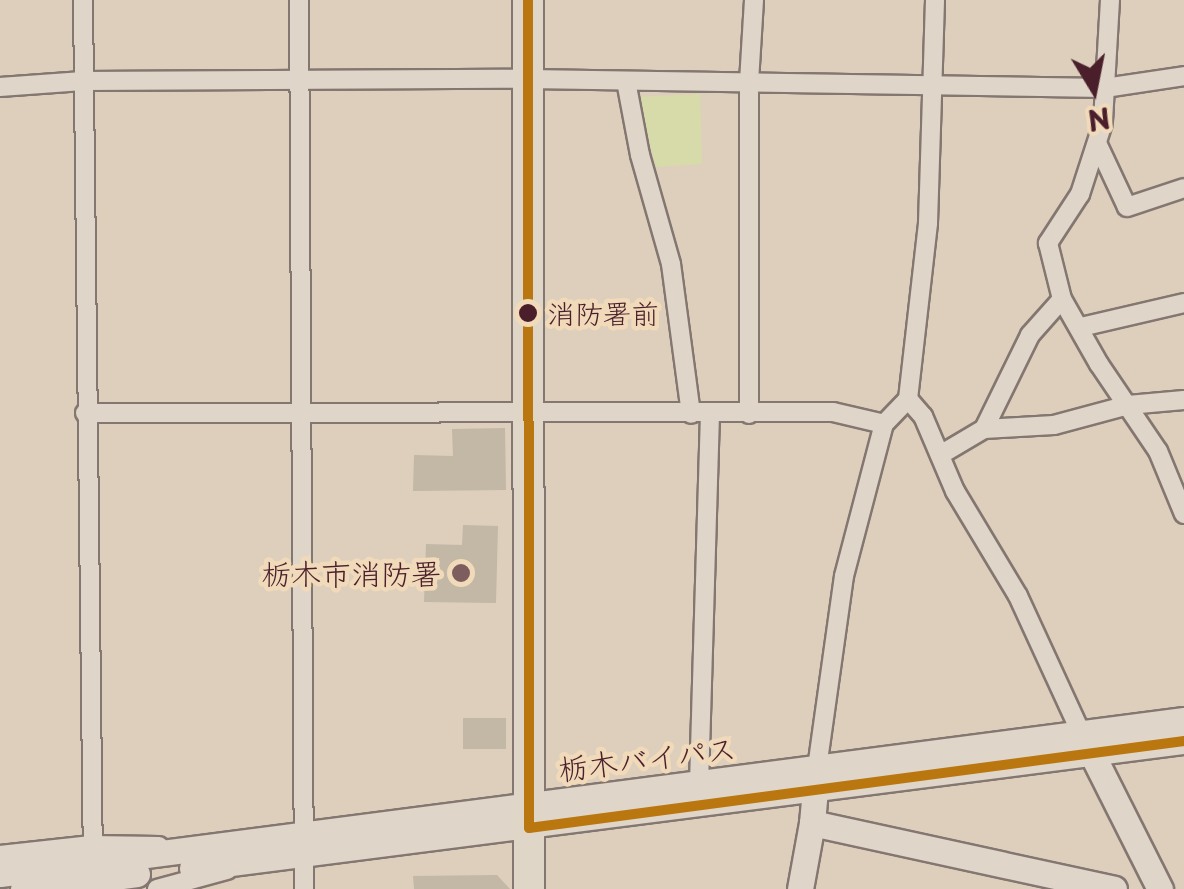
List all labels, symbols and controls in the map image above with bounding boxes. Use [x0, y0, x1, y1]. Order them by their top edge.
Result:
north arrow [1044, 40, 1144, 140]
text: N [1085, 97, 1114, 143]
place label: 消防署前 [547, 296, 659, 330]
marker: 消防署前 [518, 303, 538, 323]
place label: 栃木市消防署 [261, 555, 441, 591]
marker: 栃木市消防署 [450, 562, 472, 584]
street label: 栃木バイパス [555, 729, 739, 787]

